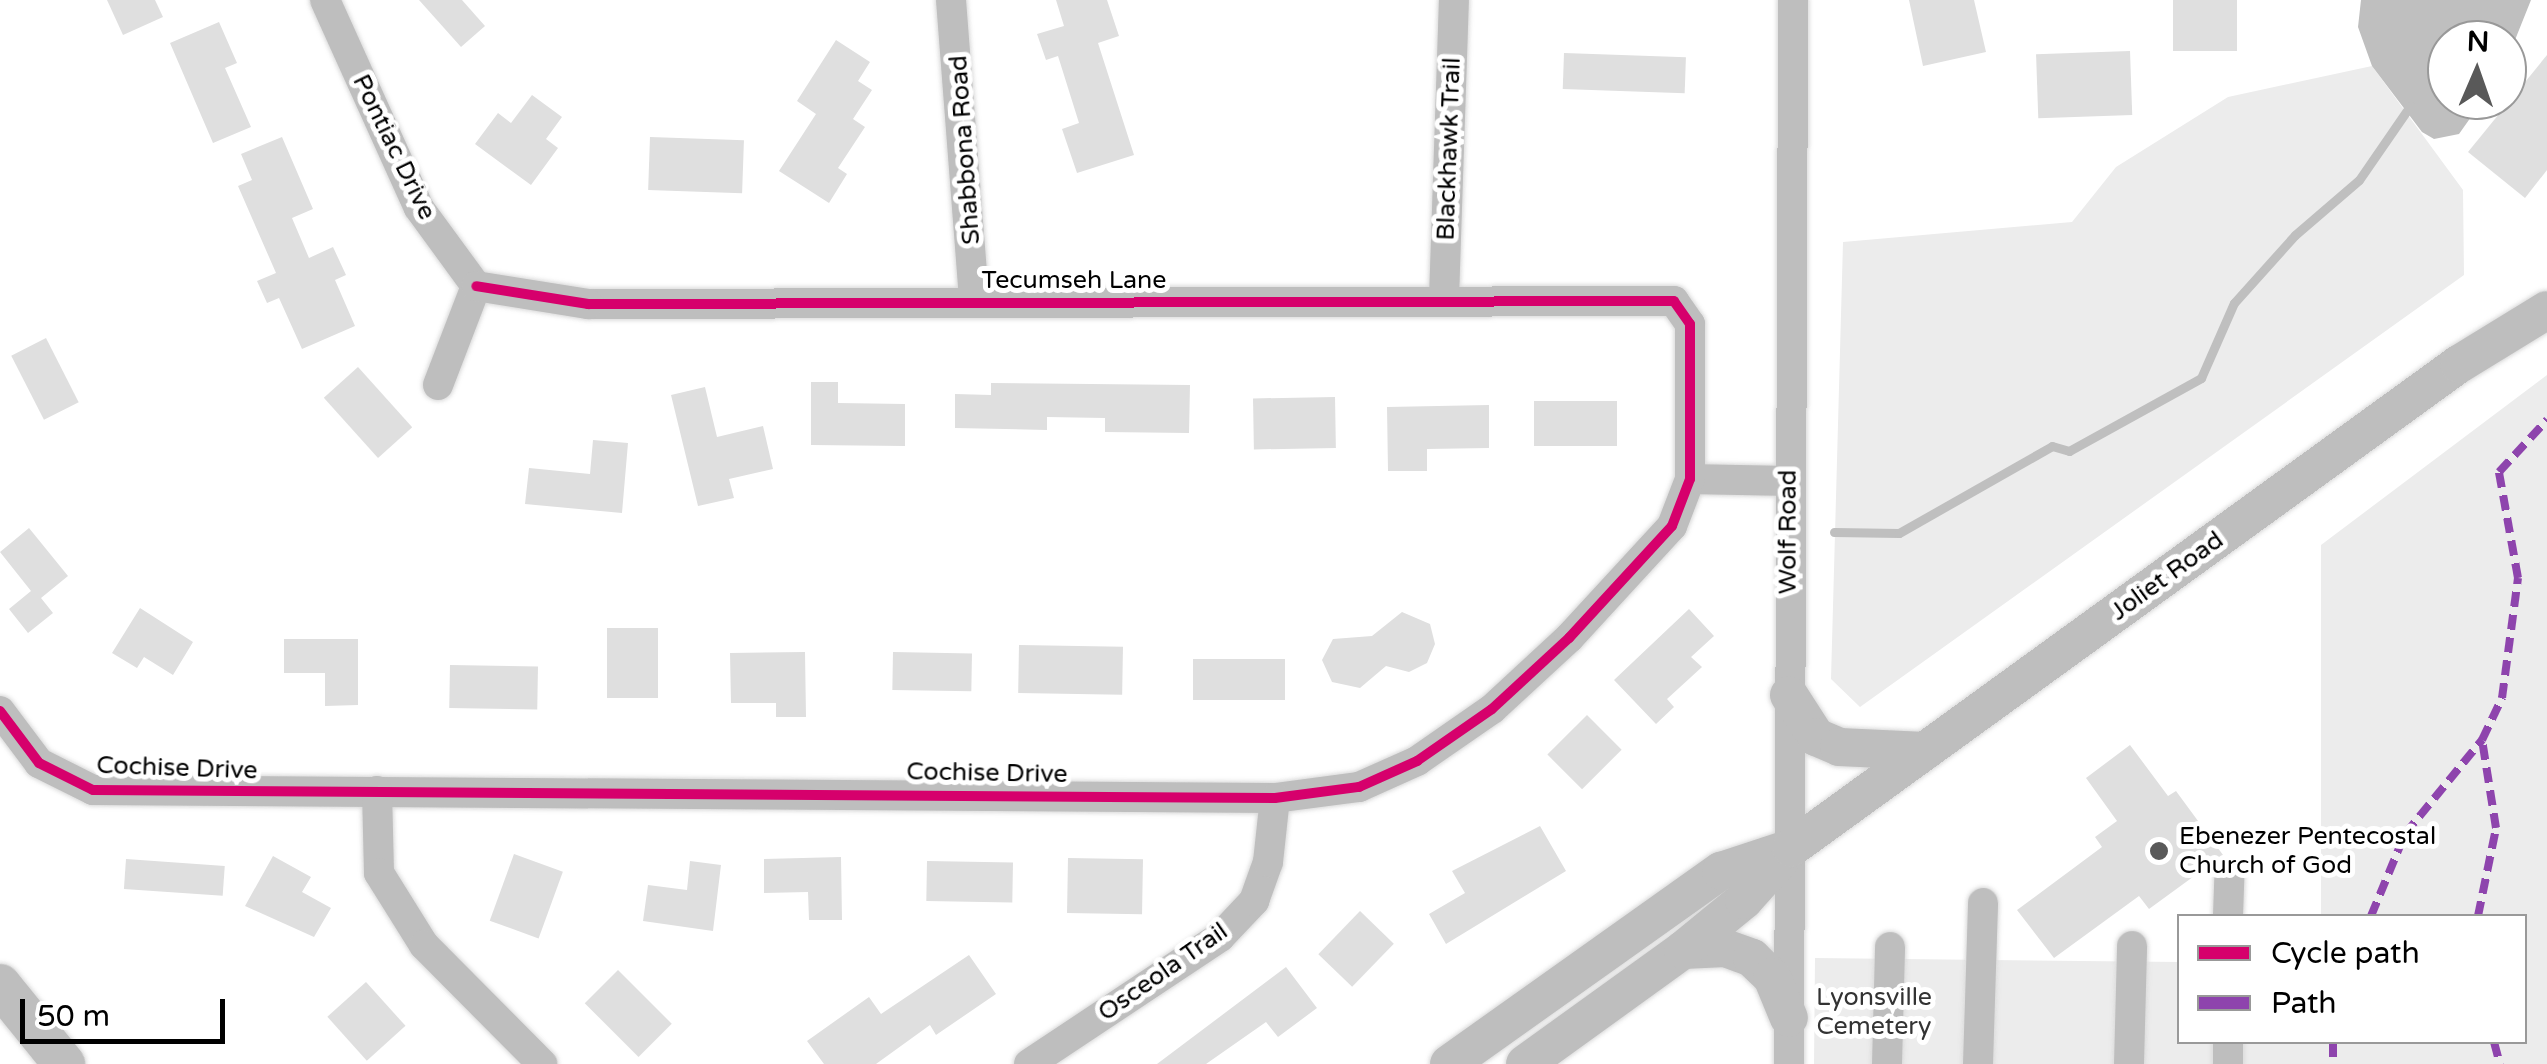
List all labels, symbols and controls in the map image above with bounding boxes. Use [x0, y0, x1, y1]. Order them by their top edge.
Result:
north arrow [2427, 20, 2527, 120]
text: N [2466, 25, 2490, 59]
street label: Shabbona Road [943, 54, 987, 246]
street label: Blackhawk Trail [1431, 57, 1467, 241]
street label: Pontiac Drive [346, 70, 442, 224]
street label: Tecumseh Lane [982, 265, 1166, 295]
street label: Wolf Road [1773, 470, 1803, 594]
street label: Joliet Road [2105, 525, 2229, 627]
street label: Cochise Drive [96, 750, 258, 786]
street label: Cochise Drive [906, 757, 1068, 789]
place label: Ebenezer Pentecostal Church of God [2179, 822, 2436, 881]
marker: Ebenezer Pentecostal Church of God [2148, 840, 2170, 862]
legend [2177, 914, 2527, 1044]
street label: Osceola Trail [1092, 916, 1234, 1028]
text: Cycle path [2271, 935, 2420, 972]
scale bar [25, 979, 230, 1041]
park label: Lyonsville Cemetery [1816, 983, 1932, 1042]
text: Path [2271, 985, 2337, 1022]
text: 50 m [37, 998, 110, 1035]

